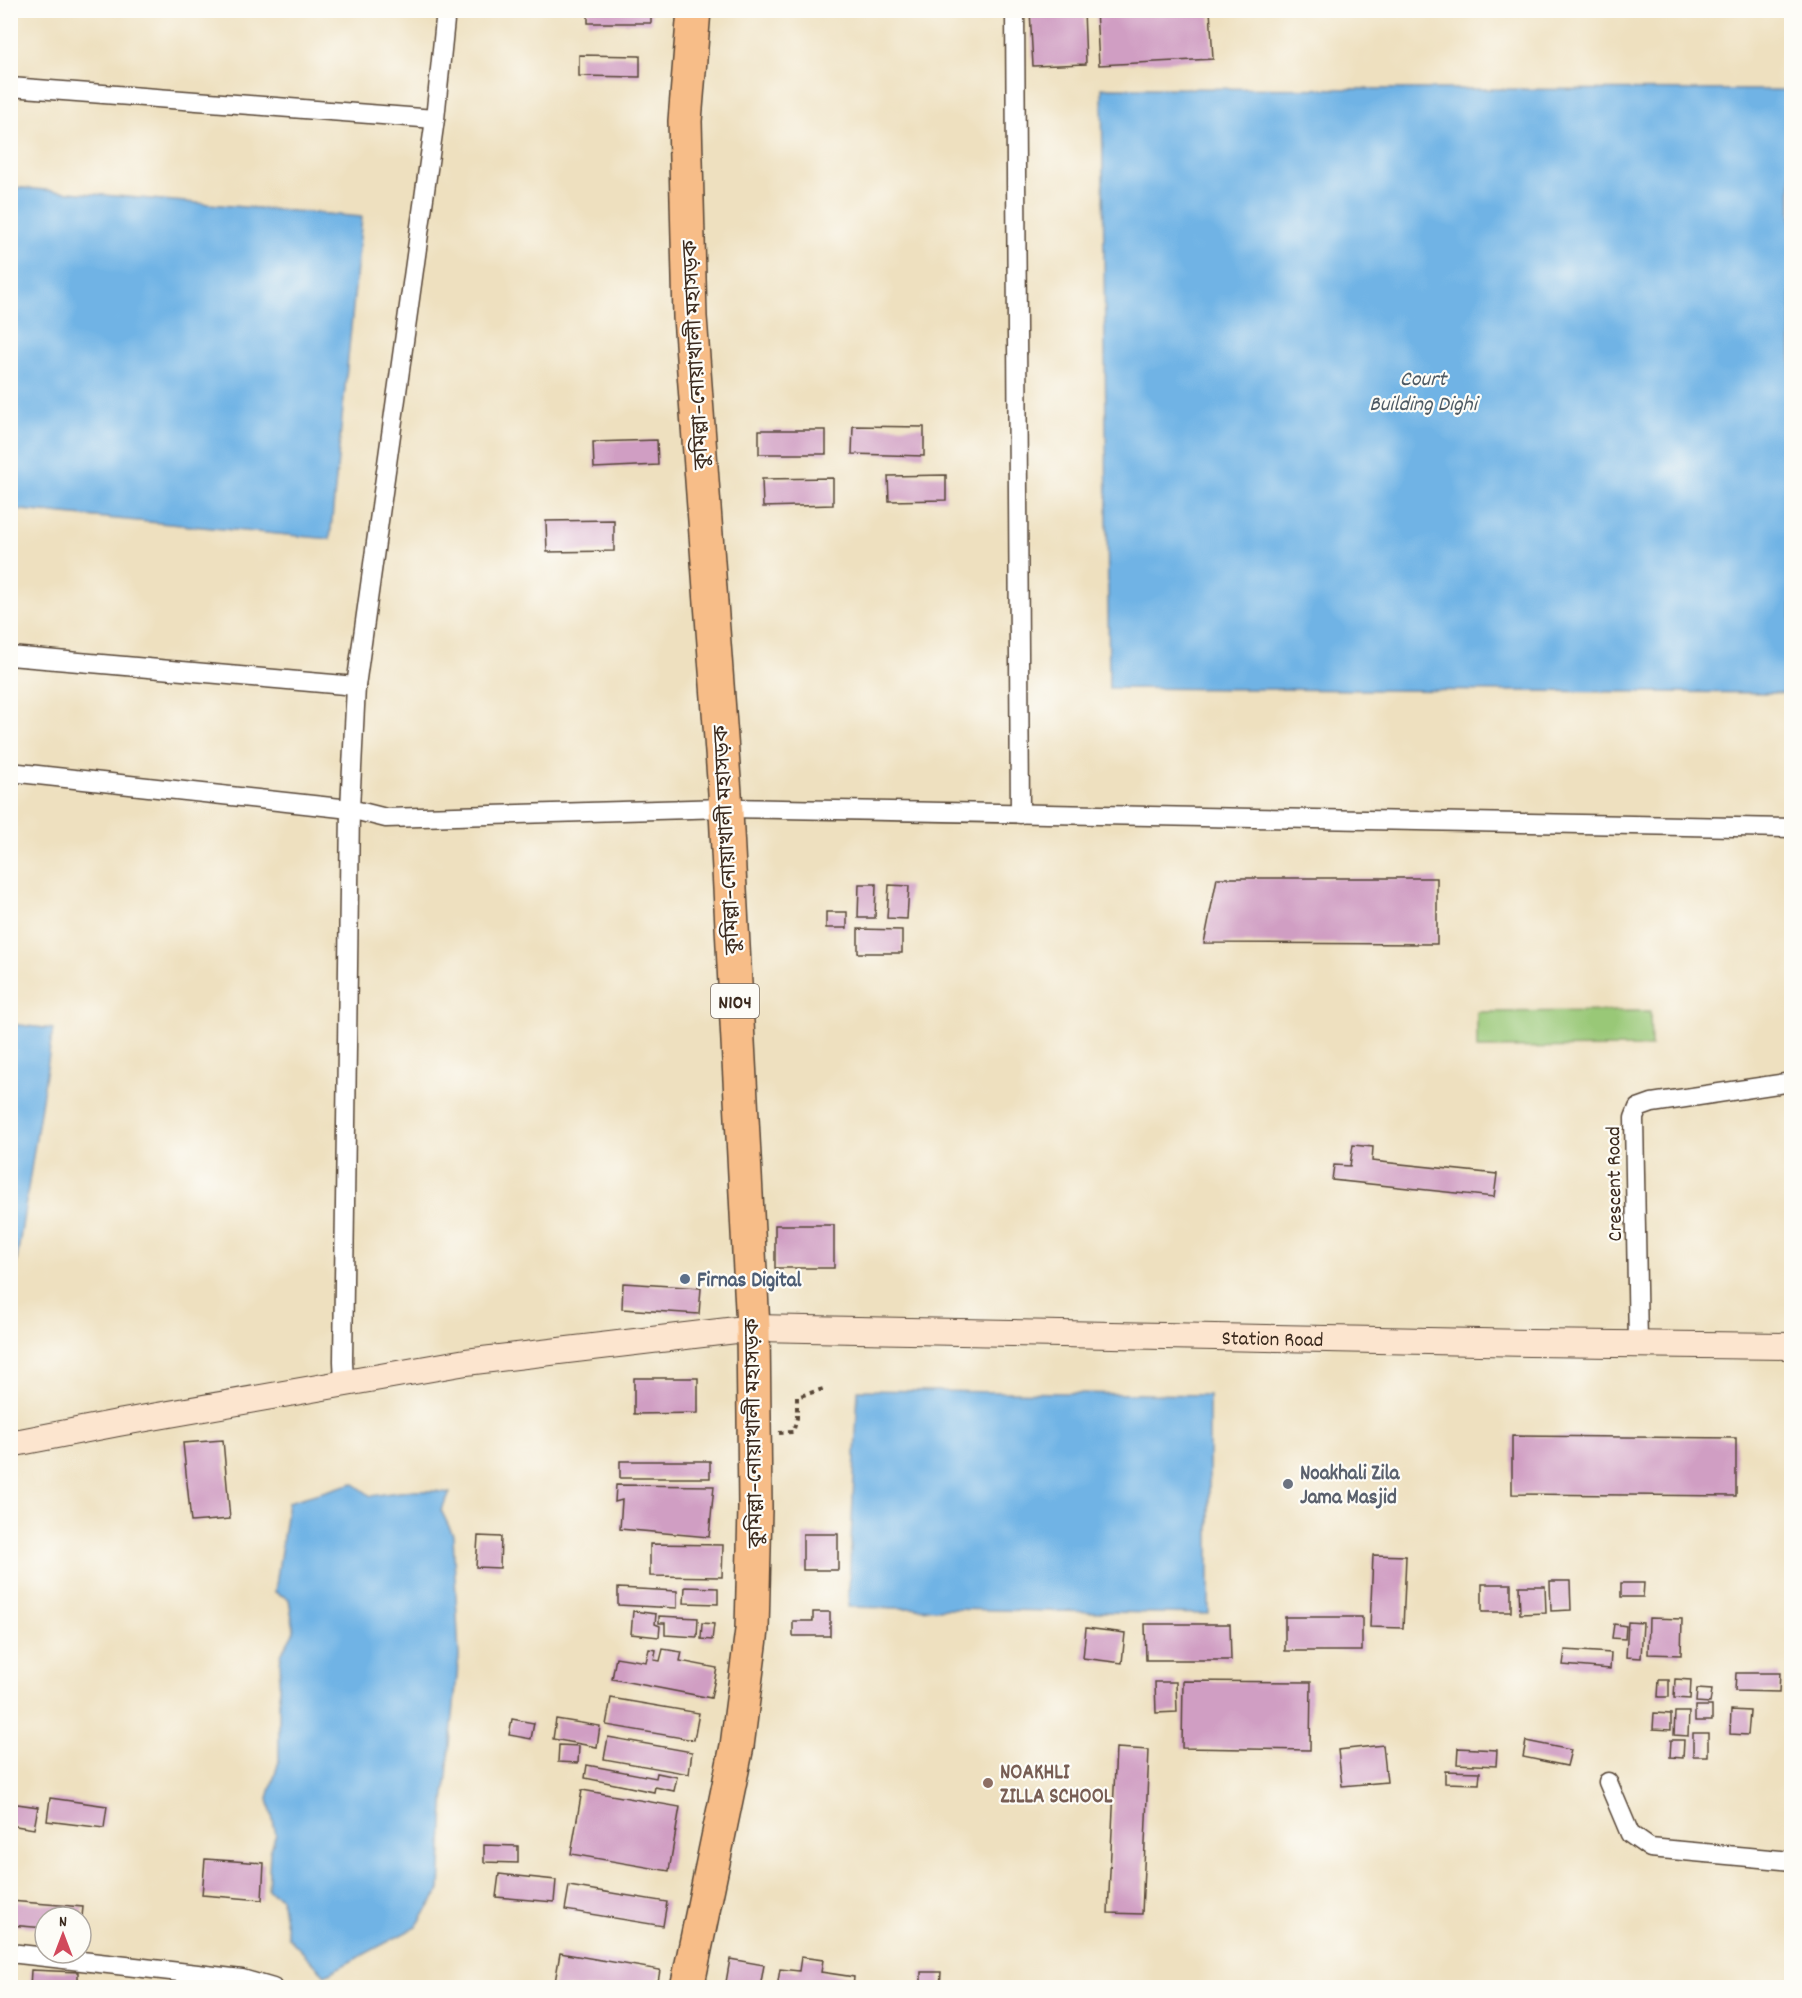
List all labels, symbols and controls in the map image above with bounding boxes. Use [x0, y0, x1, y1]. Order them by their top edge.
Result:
street label: কুমিল্লা–নোয়াখালী মহাসড়ক [677, 238, 719, 471]
water label: Court Building Dighi [1369, 365, 1480, 421]
street label: কুমিল্লা–নোয়াখালী মহাসড়ক [708, 723, 750, 956]
road number: N104 [711, 984, 759, 1018]
street label: Crescent Road [1600, 1126, 1632, 1242]
place label: Firnas Digital [697, 1267, 803, 1297]
marker: Firnas Digital [678, 1272, 692, 1286]
street label: কুমিল্লা–নোয়াখালী মহাসড়ক [739, 1317, 773, 1549]
street label: Station Road [1221, 1325, 1324, 1357]
place label: Noakhali Zila Jama Masjid [1300, 1460, 1400, 1514]
marker: Noakhali Zila Jama Masjid [1281, 1477, 1295, 1491]
place label: NOAKHLI ZILLA SCHOOL [1000, 1759, 1113, 1813]
marker: NOAKHLI ZILLA SCHOOL [981, 1776, 995, 1790]
north arrow [33, 1905, 93, 1965]
text: N [59, 1911, 67, 1934]

